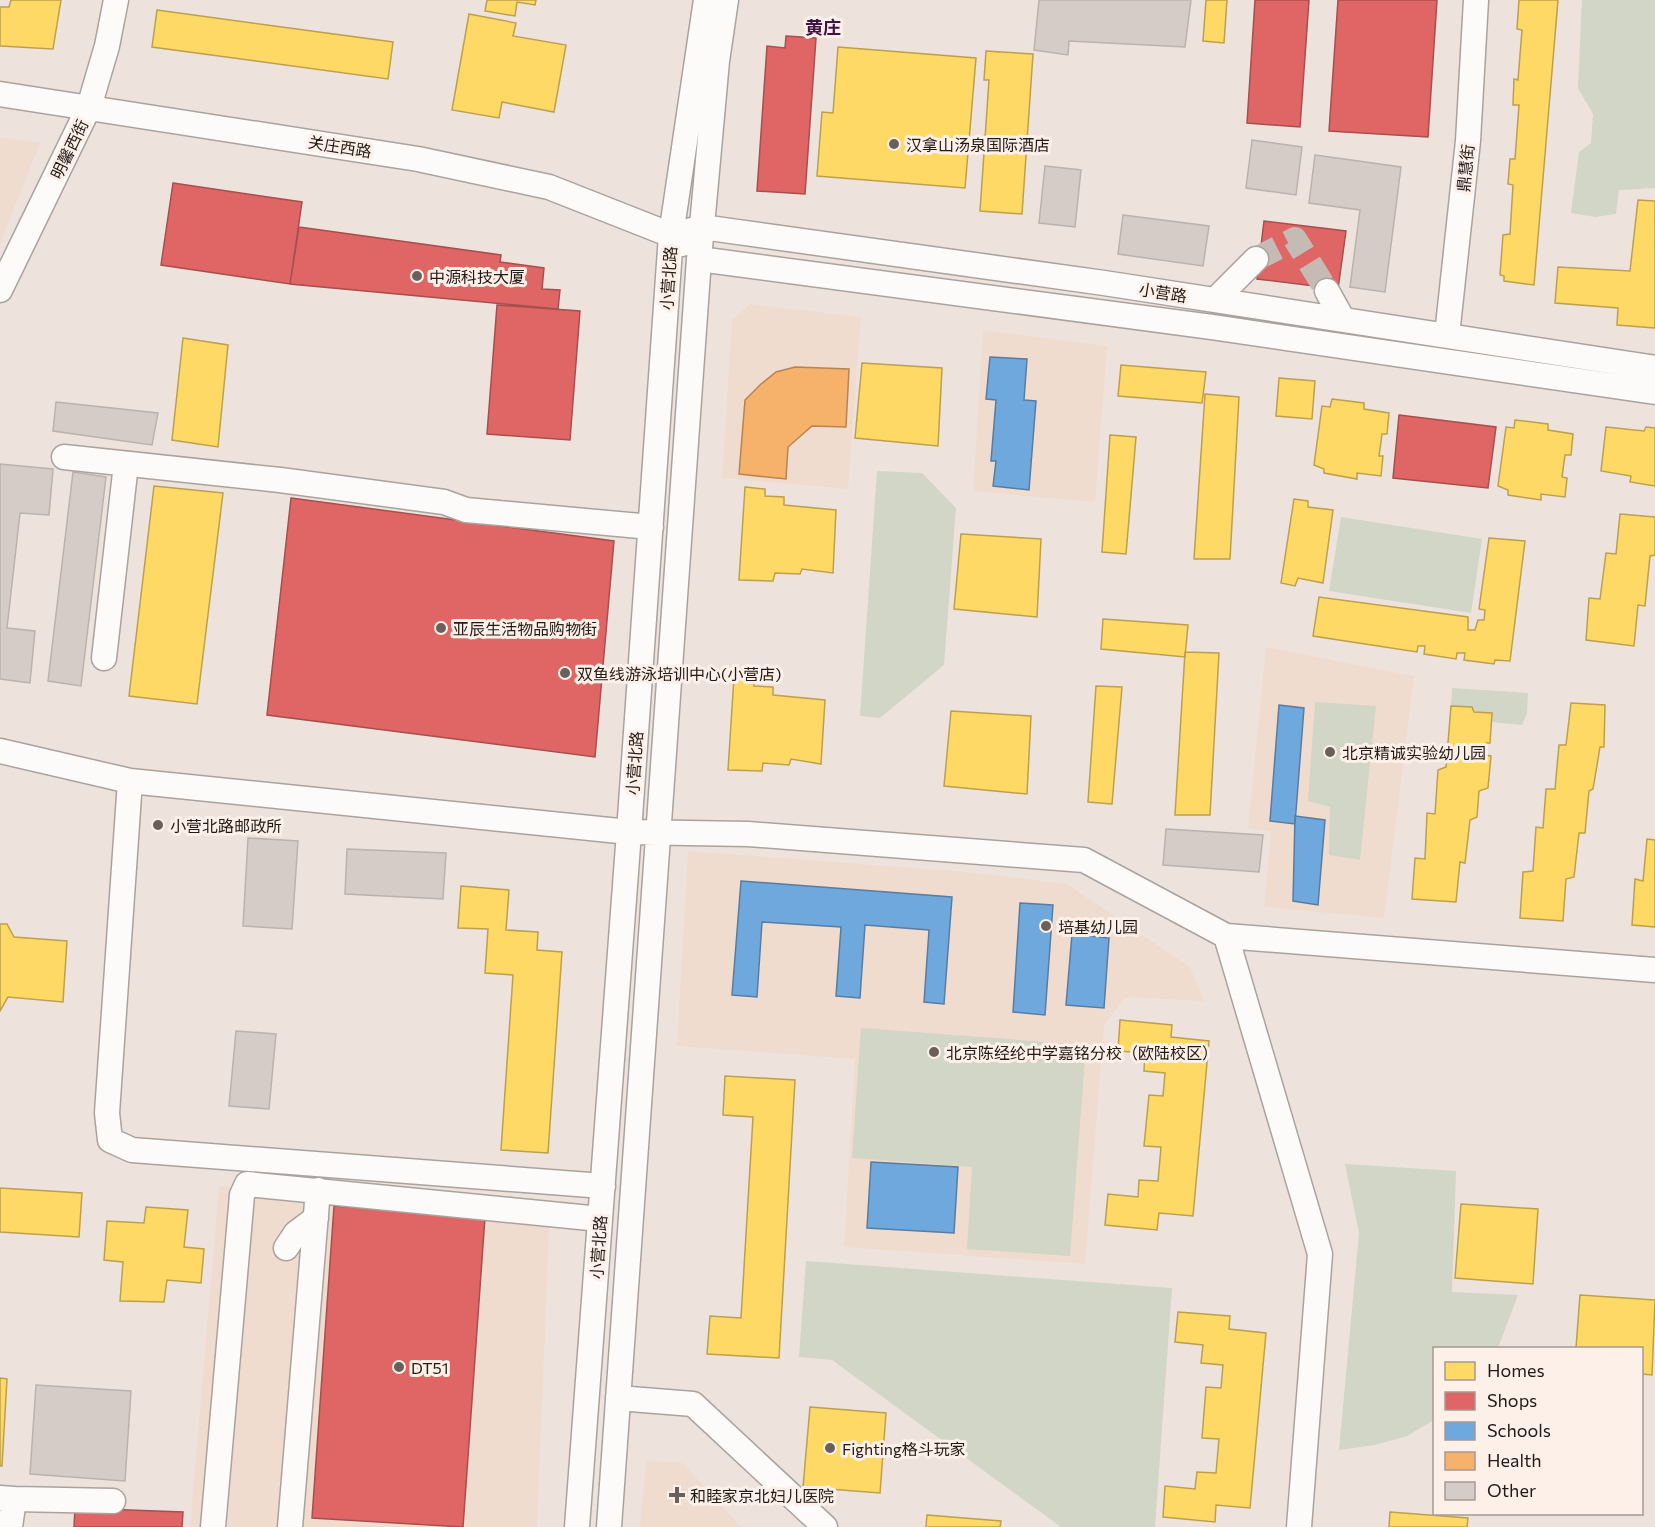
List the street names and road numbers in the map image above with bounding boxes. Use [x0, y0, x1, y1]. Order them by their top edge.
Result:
street label: 明馨西街 [46, 116, 92, 182]
street label: 关庄西路 [307, 132, 373, 160]
street label: 鼎慧街 [1453, 143, 1477, 193]
street label: 小营北路 [656, 245, 680, 311]
street label: 小营路 [1138, 279, 1188, 305]
street label: 小营北路 [622, 730, 646, 796]
street label: 小营北路 [586, 1214, 610, 1280]

